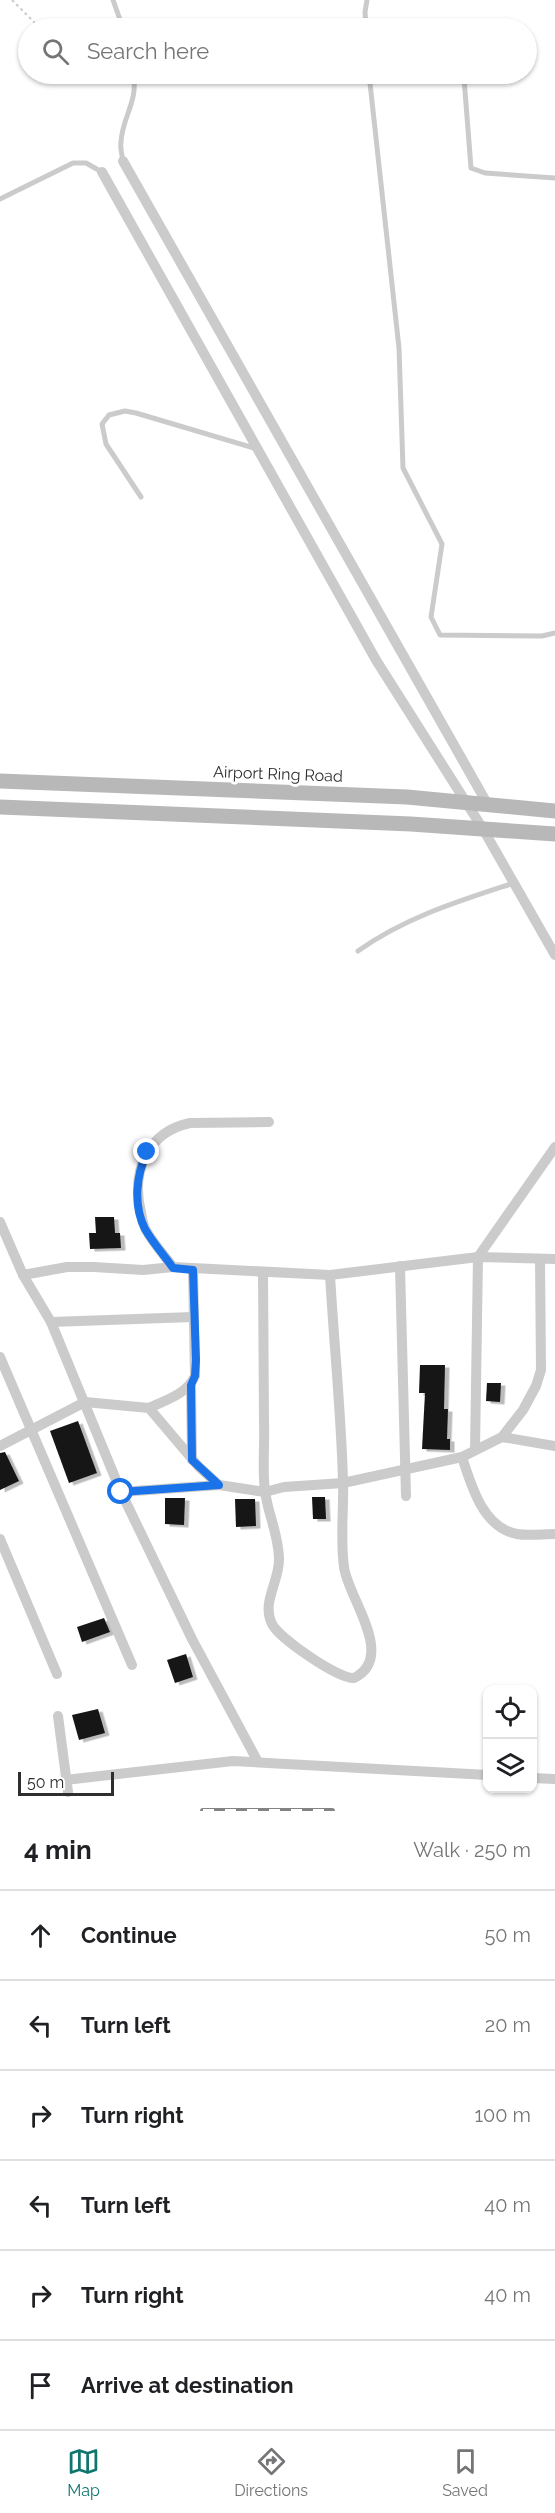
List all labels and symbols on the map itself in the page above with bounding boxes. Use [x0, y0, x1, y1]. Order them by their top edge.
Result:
street label: Airport Ring Road [213, 762, 343, 786]
route end [133, 1138, 159, 1164]
route start [107, 1478, 133, 1504]
scale bar [18, 1769, 114, 1796]

